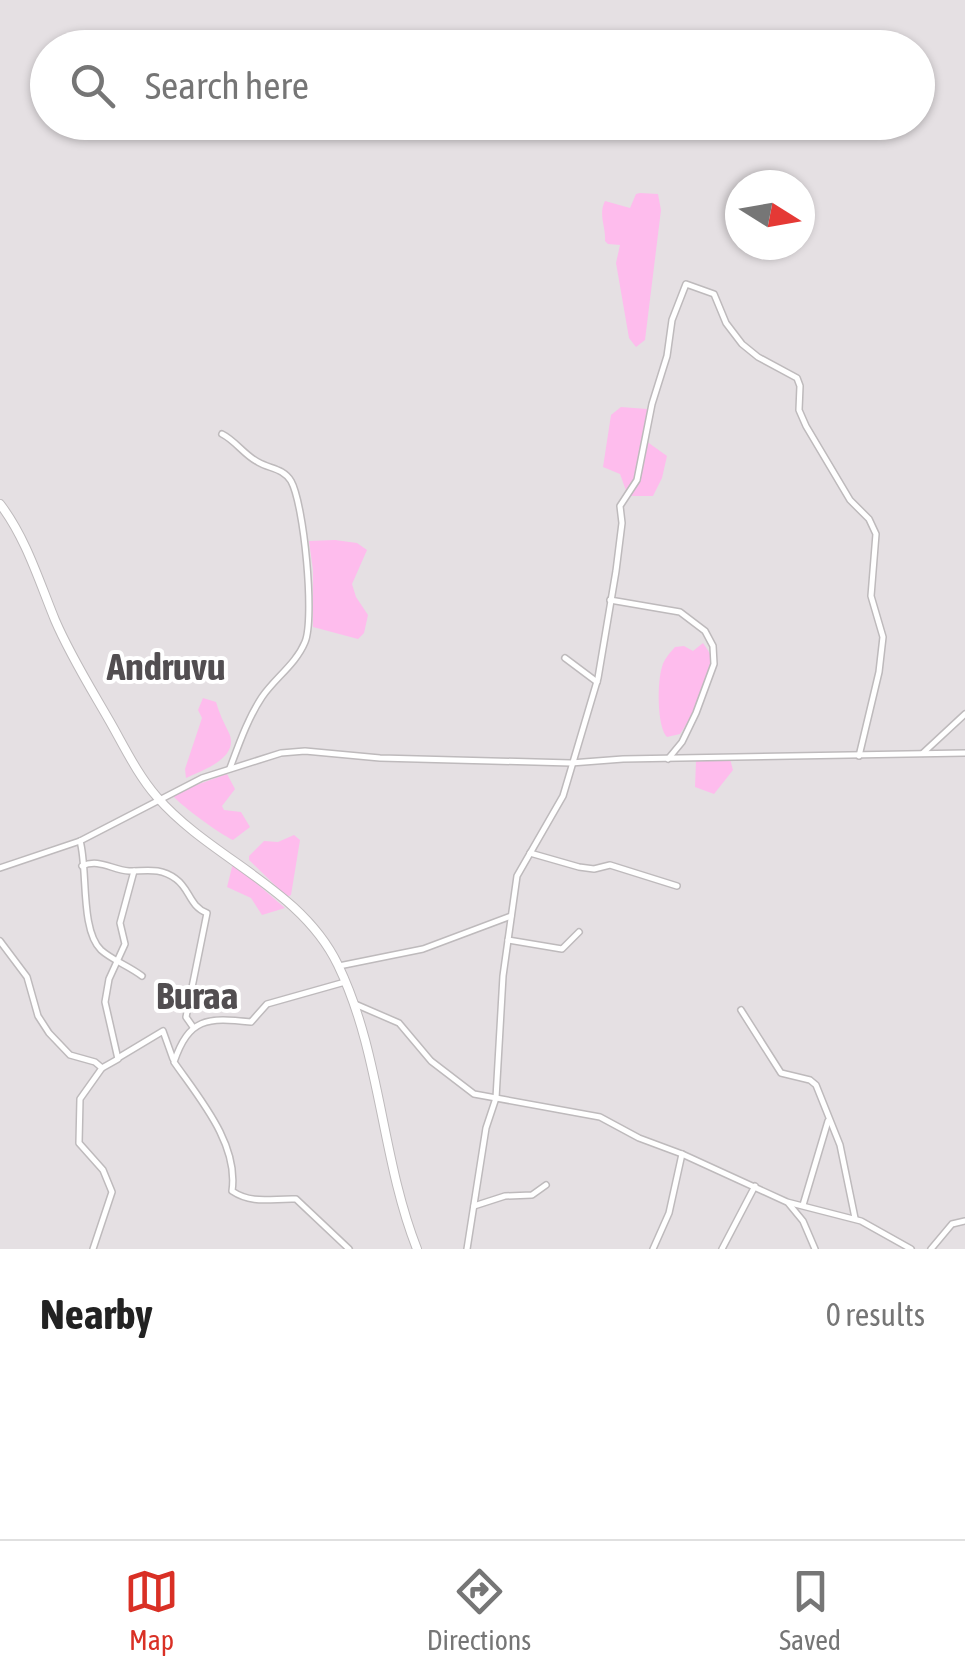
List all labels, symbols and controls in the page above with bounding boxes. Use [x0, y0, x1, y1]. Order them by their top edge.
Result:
search box [30, 30, 935, 140]
icon: search [65, 58, 120, 113]
text: Search here [145, 64, 309, 107]
north arrow [725, 170, 815, 260]
district label: Andruvu [106, 645, 225, 688]
district label: Buraa [156, 974, 238, 1017]
text: Nearby [40, 1290, 153, 1338]
text: 0 results [826, 1296, 925, 1333]
tab: Map [124, 1564, 179, 1656]
tab: Directions [427, 1564, 531, 1656]
tab: Saved [779, 1564, 841, 1656]

